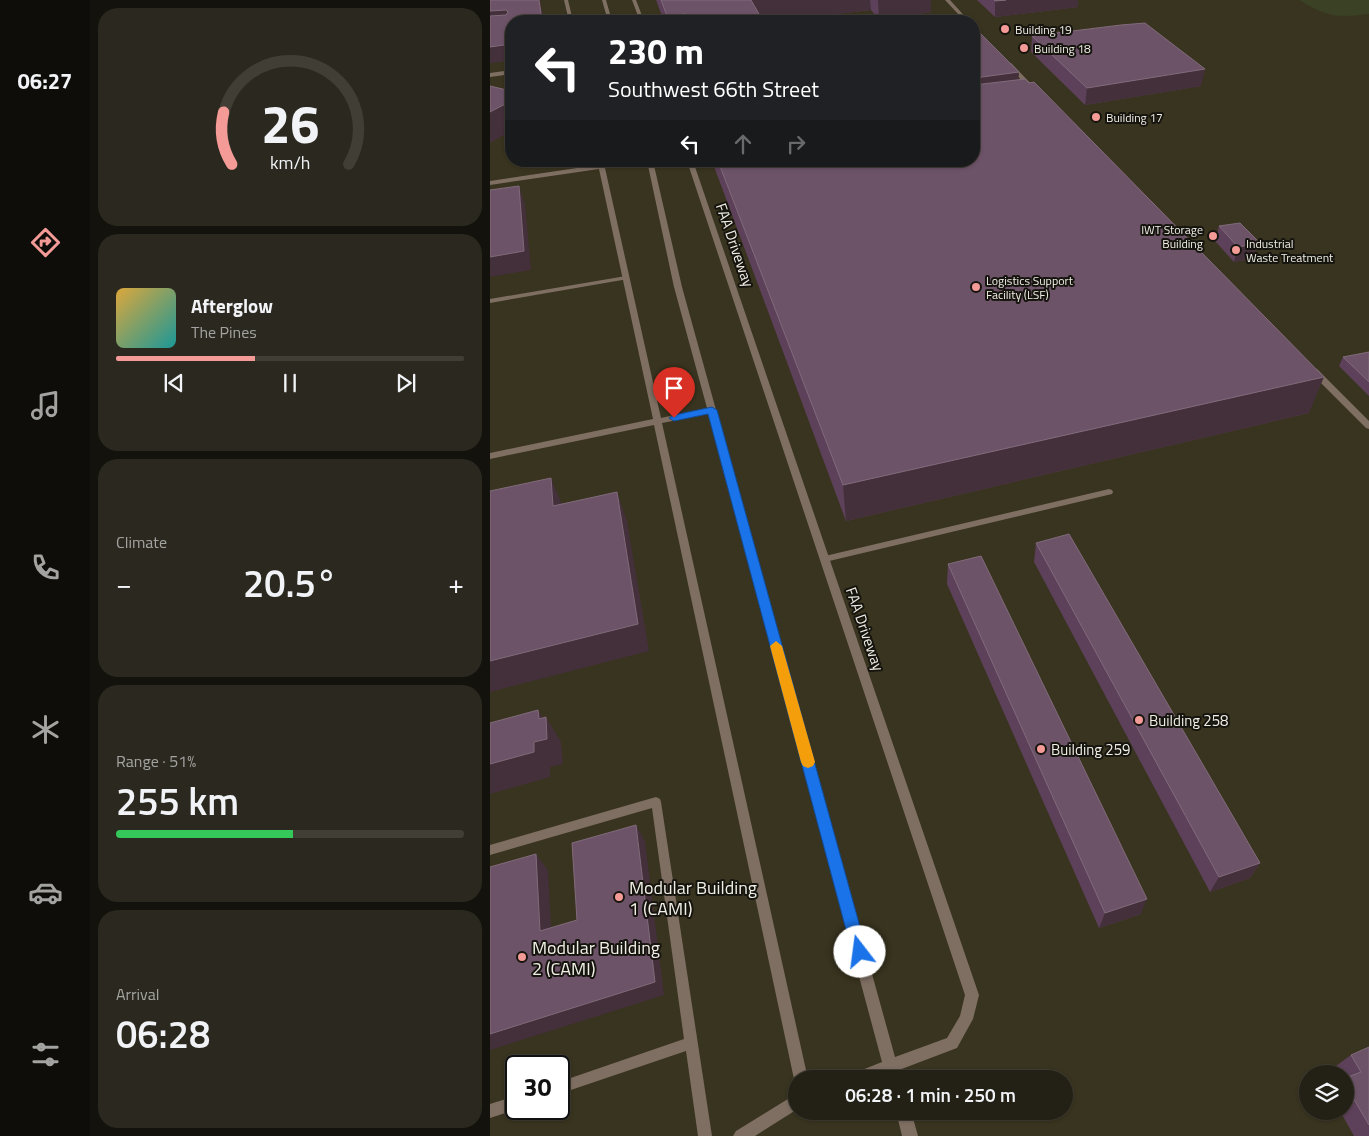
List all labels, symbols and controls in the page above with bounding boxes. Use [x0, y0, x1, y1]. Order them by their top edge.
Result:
place label: Building 19 [1015, 20, 1072, 39]
marker: Building 19 [999, 23, 1011, 35]
text: 230 m [608, 24, 704, 78]
icon: left [525, 35, 590, 100]
place label: Building 18 [1034, 39, 1091, 58]
marker: Building 18 [1018, 42, 1030, 54]
text: 06:27 [18, 64, 72, 98]
text: Southwest 66th Street [608, 72, 819, 106]
text: 26 [261, 84, 319, 163]
place label: Building 17 [1106, 108, 1163, 127]
marker: Building 17 [1090, 111, 1102, 123]
icon: left [676, 130, 704, 158]
icon: ahead [729, 130, 757, 158]
icon: right [782, 130, 810, 158]
text: km/h [270, 149, 310, 176]
street label: FAA Driveway [710, 200, 760, 290]
place label: IWT Storage Building [1141, 220, 1203, 253]
icon: directions [28, 225, 63, 260]
marker: IWT Storage Building [1207, 230, 1219, 242]
place label: Industrial Waste Treatment [1246, 234, 1334, 267]
marker: Industrial Waste Treatment [1230, 244, 1242, 256]
place label: Logistics Support Facility (LSF) [986, 271, 1074, 304]
marker: Logistics Support Facility (LSF) [970, 281, 982, 293]
text: Afterglow [191, 291, 273, 320]
text: The Pines [191, 320, 257, 344]
pin [653, 367, 695, 418]
icon: previous [160, 369, 188, 397]
icon: pause [276, 369, 304, 397]
icon: next [392, 369, 420, 397]
icon: arrive [660, 374, 688, 402]
icon: music [28, 388, 63, 423]
text: Climate [116, 530, 167, 554]
icon: phone [28, 550, 63, 585]
text: 20.5° [243, 554, 337, 612]
text: − [116, 562, 132, 605]
text: + [448, 562, 464, 605]
street label: FAA Driveway [840, 584, 890, 674]
place label: Building 258 [1149, 709, 1228, 732]
icon: climate [28, 712, 63, 747]
marker: Building 258 [1133, 714, 1145, 726]
place label: Building 259 [1051, 738, 1130, 761]
marker: Building 259 [1035, 743, 1047, 755]
text: Range · 51% [116, 749, 196, 773]
text: 255 km [116, 772, 239, 830]
place label: Modular Building 1 (CAMI) [629, 874, 757, 922]
icon: car [28, 875, 63, 910]
marker: Modular Building 1 (CAMI) [613, 891, 625, 903]
position arrow [833, 925, 885, 977]
place label: Modular Building 2 (CAMI) [532, 934, 660, 982]
marker: Modular Building 2 (CAMI) [516, 951, 528, 963]
text: Arrival [116, 982, 159, 1006]
text: 06:28 [116, 1005, 210, 1063]
icon: filters [28, 1037, 63, 1072]
speed limit sign: 30 [505, 1055, 570, 1120]
map controls [1299, 1065, 1354, 1120]
button: layers [1299, 1065, 1354, 1120]
text: 06:28 · 1 min · 250 m [845, 1080, 1016, 1109]

